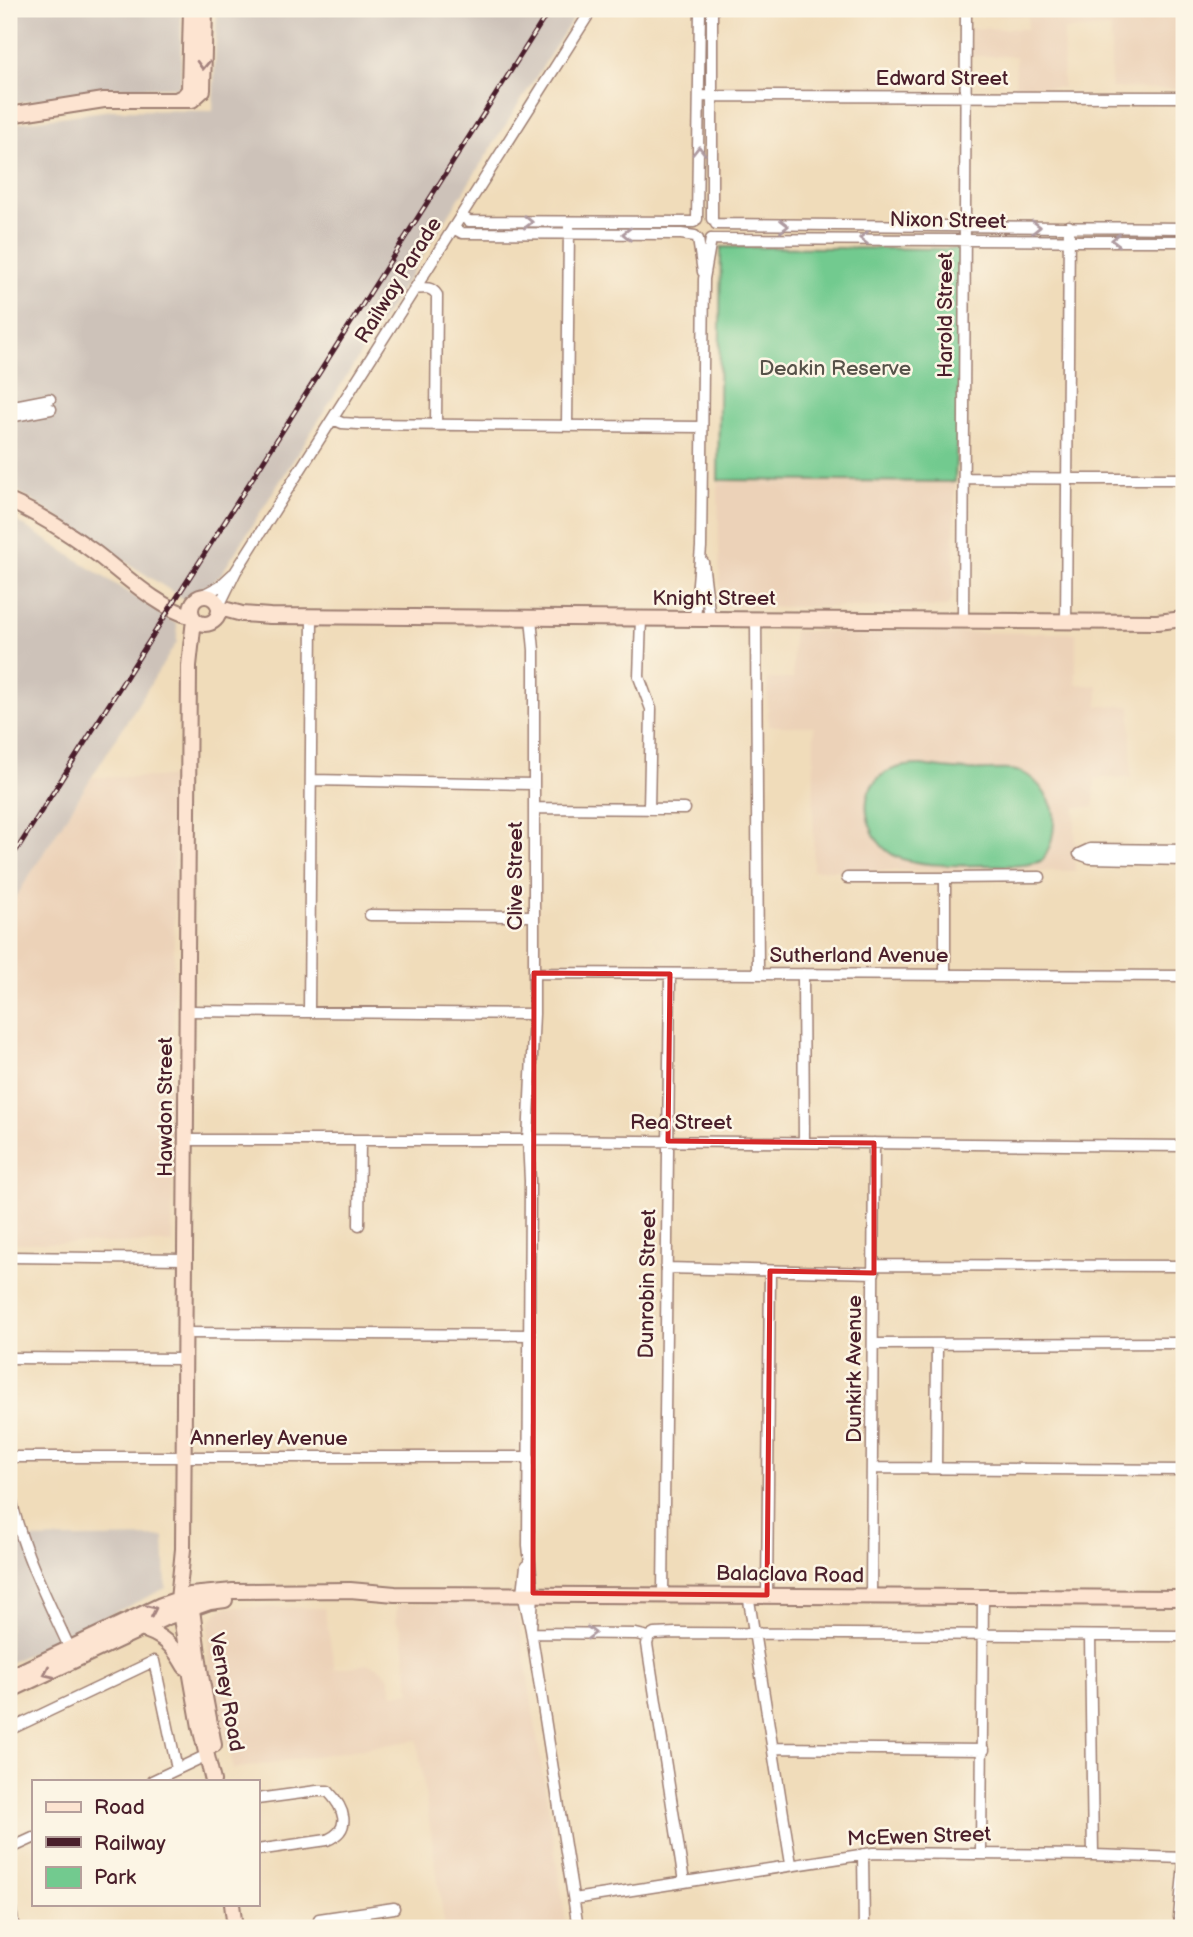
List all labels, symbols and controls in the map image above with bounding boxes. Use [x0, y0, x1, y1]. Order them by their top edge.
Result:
one-way arrow [196, 60, 211, 71]
street label: Edward Street [876, 66, 1009, 91]
one-way arrow [691, 145, 707, 156]
street label: Nixon Street [890, 207, 1007, 234]
street label: Railway Parade [350, 213, 447, 348]
one-way arrow [523, 214, 533, 230]
one-way arrow [779, 218, 790, 234]
one-way arrow [1031, 219, 1042, 235]
one-way arrow [622, 226, 632, 242]
one-way arrow [858, 230, 869, 246]
one-way arrow [1110, 232, 1121, 248]
street label: Harold Street [933, 252, 958, 378]
park label: Deakin Reserve [759, 356, 911, 381]
street label: Knight Street [652, 586, 776, 611]
street label: Clive Street [503, 821, 528, 931]
street label: Sutherland Avenue [770, 943, 948, 968]
street label: Hawdon Street [153, 1036, 178, 1177]
street label: Rea Street [630, 1110, 733, 1135]
street label: Dunrobin Street [634, 1209, 661, 1359]
street label: Dunkirk Avenue [842, 1295, 867, 1443]
street label: Annerley Avenue [190, 1426, 348, 1451]
street label: Balaclava Road [716, 1561, 864, 1588]
one-way arrow [145, 1604, 157, 1618]
one-way arrow [586, 1625, 596, 1641]
street label: Verney Road [204, 1631, 249, 1753]
one-way arrow [43, 1665, 55, 1679]
legend [32, 1780, 259, 1906]
text: Road [94, 1795, 145, 1820]
street label: McEwen Street [847, 1821, 992, 1852]
text: Railway [94, 1831, 166, 1856]
text: Park [94, 1865, 137, 1890]

